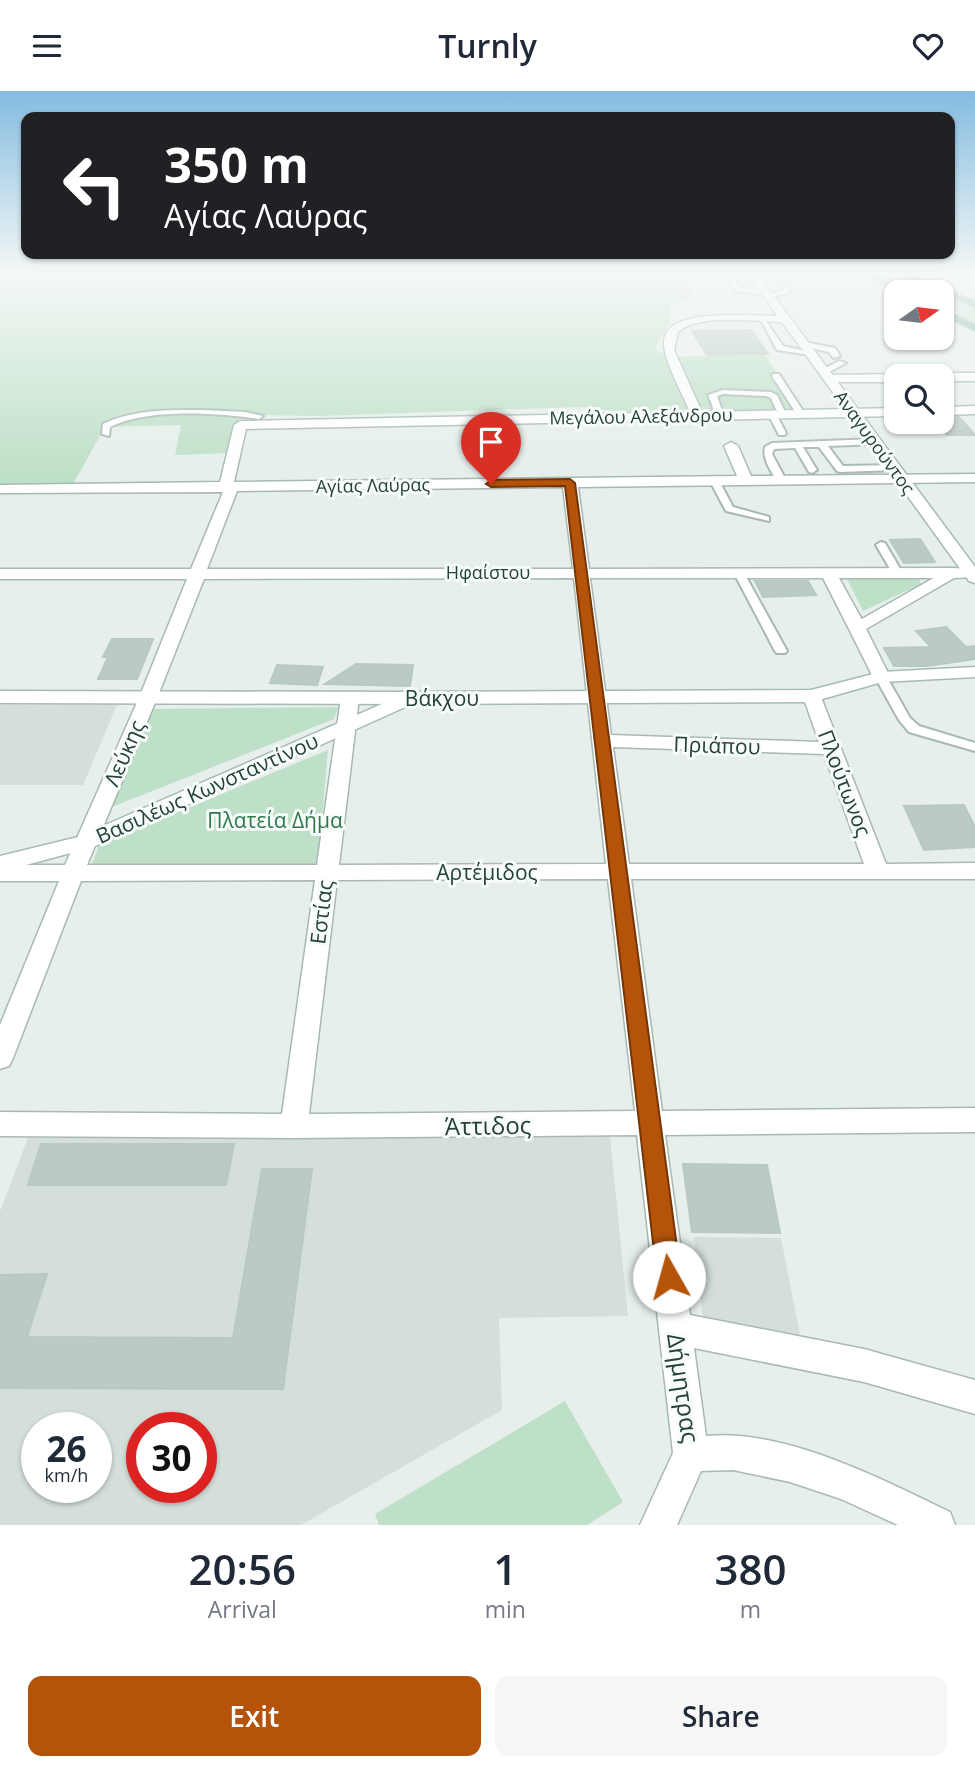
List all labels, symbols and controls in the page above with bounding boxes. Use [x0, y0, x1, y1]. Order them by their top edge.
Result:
text: Turnly [438, 24, 537, 67]
icon: menu [28, 27, 66, 65]
icon: heart [909, 27, 947, 65]
text: 350 m [164, 131, 309, 197]
icon: left [49, 140, 140, 231]
text: Αγίας Λαύρας [164, 194, 367, 237]
north arrow [884, 280, 954, 350]
map controls [884, 280, 954, 434]
button: search [884, 364, 954, 434]
street label: Αναγυρούντος [829, 385, 921, 499]
street label: Μεγάλου Αλεξάνδρου [549, 402, 733, 430]
pin [461, 412, 521, 484]
icon: arrive [472, 423, 510, 461]
street label: Αγίας Λαύρας [316, 472, 431, 498]
street label: Ηφαίστου [446, 560, 530, 584]
street label: Βάκχου [405, 684, 479, 712]
street label: Λεύκης [97, 716, 151, 790]
street label: Βασιλέως Κωνσταντίνου [91, 726, 323, 850]
street label: Πλούτωνος [812, 726, 878, 840]
street label: Πριάπου [673, 729, 761, 761]
park label: Πλατεία Δήμα [207, 806, 343, 834]
street label: Αρτέμιδος [436, 858, 538, 886]
street label: Εστίας [303, 878, 339, 946]
street label: Άττιδος [444, 1108, 532, 1142]
position arrow [632, 1240, 706, 1314]
street label: Δήμητρας [660, 1331, 708, 1445]
speed limit sign: 30 [126, 1412, 217, 1503]
text: 26 [46, 1425, 87, 1472]
text: km/h [45, 1463, 88, 1487]
text: 20:56 [189, 1540, 296, 1597]
text: 1 [493, 1540, 517, 1597]
text: 380 [714, 1540, 786, 1597]
text: Arrival [208, 1593, 277, 1625]
text: min [485, 1593, 526, 1625]
text: m [740, 1593, 761, 1625]
button: Exit [28, 1676, 481, 1756]
button: Share [495, 1676, 947, 1756]

